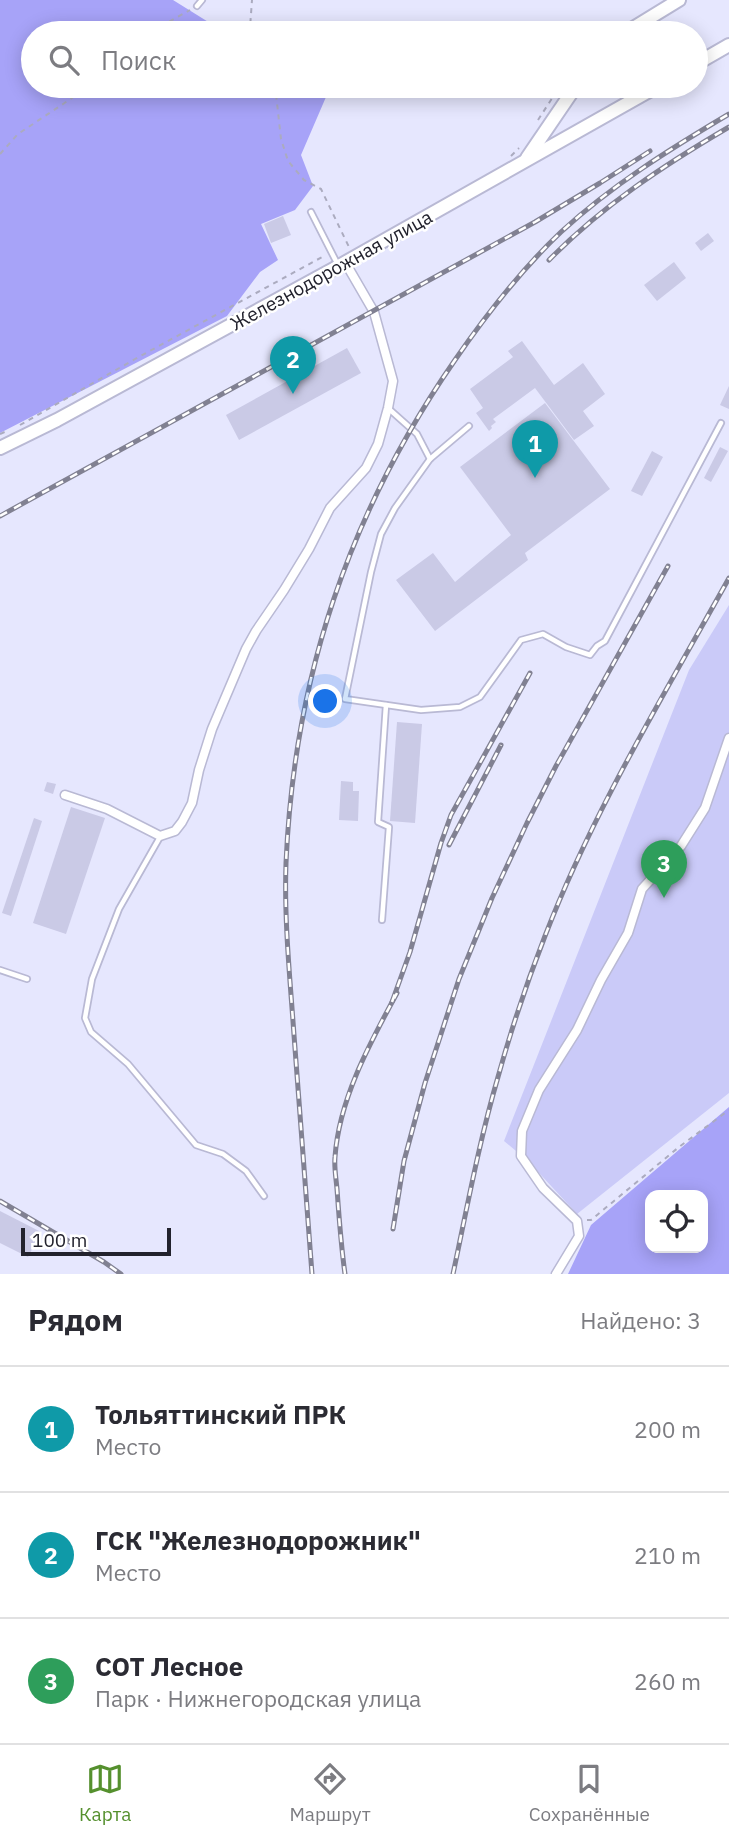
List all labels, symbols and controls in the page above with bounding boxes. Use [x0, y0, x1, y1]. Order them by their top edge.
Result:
search box [21, 21, 708, 98]
icon: search [45, 41, 83, 79]
text: Поиск [101, 43, 176, 77]
street label: Железнодорожная улица [226, 204, 436, 336]
pin: 2 [270, 336, 316, 394]
pin: 1 [512, 420, 558, 478]
your location [308, 684, 342, 718]
pin: 3 [641, 840, 687, 898]
map controls [645, 1190, 708, 1253]
button: locate [645, 1190, 708, 1253]
scale bar [21, 1225, 172, 1257]
text: 100 m [32, 1228, 87, 1252]
text: Рядом [28, 1300, 123, 1339]
text: Найдено: 3 [580, 1305, 701, 1335]
text: Тольяттинский ПРК [95, 1397, 346, 1431]
text: 1 [44, 1414, 58, 1444]
text: 200 m [634, 1414, 701, 1444]
text: Место [95, 1431, 161, 1461]
text: ГСК "Железнодорожник" [95, 1523, 421, 1557]
text: 2 [44, 1540, 58, 1570]
text: 210 m [634, 1540, 701, 1570]
text: Место [95, 1557, 161, 1587]
text: СОТ Лесное [95, 1649, 243, 1683]
text: 3 [44, 1666, 58, 1696]
text: 260 m [634, 1666, 701, 1696]
text: Парк · Нижнегородская улица [95, 1683, 421, 1713]
tab: Карта [79, 1760, 131, 1826]
tab: Маршрут [289, 1760, 371, 1826]
tab: Сохранённые [529, 1760, 650, 1826]

